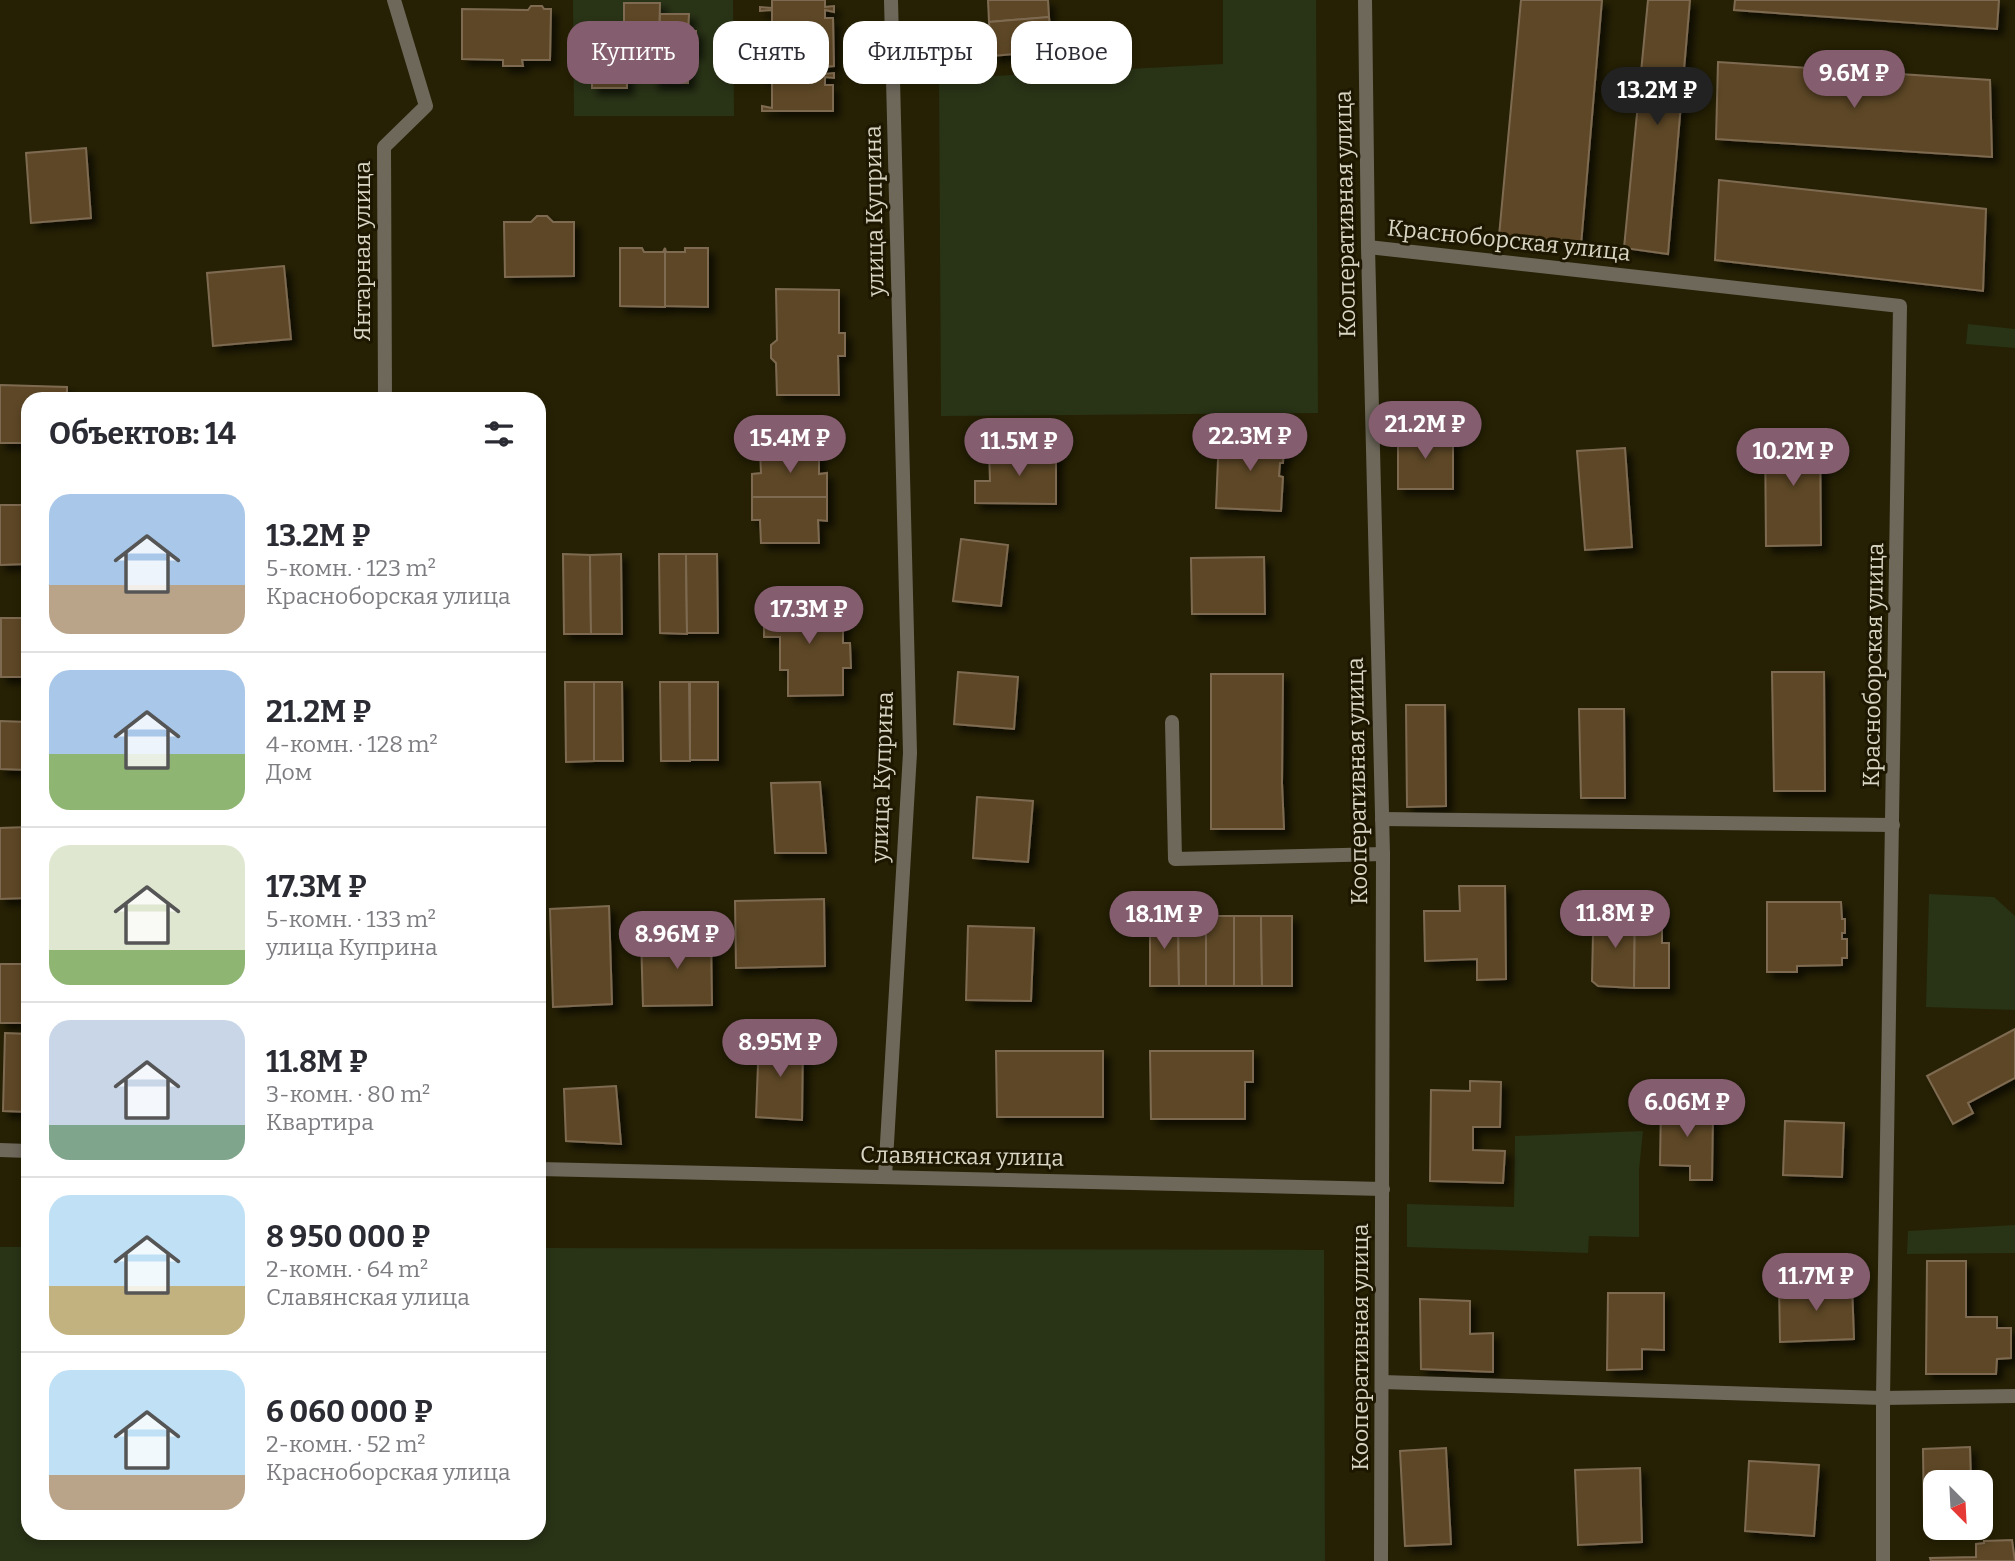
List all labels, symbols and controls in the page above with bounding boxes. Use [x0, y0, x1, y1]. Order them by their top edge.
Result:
chip: Купить [567, 21, 699, 84]
chip: Снять [713, 21, 829, 84]
chip: Фильтры [843, 21, 997, 84]
chip: Новое [1011, 21, 1132, 84]
pin: 9.6M ₽ [1797, 50, 1911, 110]
text: 9.6M ₽ [1819, 59, 1889, 87]
pin: 13.2M ₽ [1592, 68, 1722, 127]
text: 13.2M ₽ [1617, 76, 1697, 104]
street label: Кооперативная улица [1329, 90, 1361, 338]
street label: улица Куприна [858, 125, 890, 298]
street label: Янтарная улица [348, 160, 376, 341]
street label: Красноборская улица [1386, 213, 1633, 267]
pin: 21.2M ₽ [1360, 402, 1490, 461]
text: 21.2M ₽ [1385, 410, 1465, 438]
pin: 22.3M ₽ [1185, 414, 1315, 473]
icon: filters [480, 415, 518, 453]
text: Объектов: 14 [49, 416, 236, 452]
pin: 15.4M ₽ [725, 416, 855, 475]
pin: 11.5M ₽ [954, 419, 1084, 478]
text: 22.3M ₽ [1208, 422, 1292, 450]
text: 15.4M ₽ [750, 424, 830, 452]
text: 11.5M ₽ [980, 427, 1058, 455]
pin: 10.2M ₽ [1728, 428, 1858, 488]
text: 10.2M ₽ [1752, 437, 1834, 465]
text: 13.2M ₽ [266, 518, 370, 554]
icon: home [105, 522, 189, 606]
street label: Красноборская улица [1857, 542, 1889, 788]
text: 5-комн. · 123 m² [266, 554, 436, 582]
text: Красноборская улица [266, 582, 511, 610]
pin: 17.3M ₽ [744, 586, 874, 646]
text: 17.3M ₽ [770, 595, 848, 623]
street label: Кооперативная улица [1341, 657, 1373, 905]
street label: улица Куприна [865, 690, 899, 864]
text: 21.2M ₽ [266, 694, 371, 730]
icon: home [105, 698, 189, 782]
text: 4-комн. · 128 m² [266, 730, 438, 758]
text: Дом [266, 758, 312, 786]
text: 17.3M ₽ [266, 869, 367, 905]
icon: home [105, 873, 189, 957]
pin: 11.8M ₽ [1550, 890, 1680, 950]
pin: 18.1M ₽ [1099, 892, 1229, 951]
text: 11.8M ₽ [1576, 899, 1654, 927]
text: 18.1M ₽ [1125, 900, 1203, 928]
text: 5-комн. · 133 m² [266, 905, 436, 933]
pin: 8.96M ₽ [612, 912, 742, 971]
text: 8.96M ₽ [635, 920, 719, 948]
text: улица Куприна [266, 933, 438, 961]
pin: 8.95M ₽ [715, 1020, 845, 1079]
text: 8.95M ₽ [738, 1028, 822, 1056]
text: 11.8M ₽ [266, 1044, 368, 1080]
icon: home [105, 1048, 189, 1132]
text: 3-комн. · 80 m² [266, 1080, 430, 1108]
pin: 6.06M ₽ [1622, 1080, 1752, 1139]
text: 6.06M ₽ [1644, 1088, 1730, 1116]
text: Квартира [266, 1108, 374, 1136]
street label: Славянская улица [860, 1140, 1065, 1172]
text: 8 950 000 ₽ [266, 1219, 430, 1255]
icon: home [105, 1223, 189, 1307]
street label: Кооперативная улица [1346, 1223, 1374, 1471]
pin: 11.7M ₽ [1751, 1254, 1881, 1313]
text: 2-комн. · 64 m² [266, 1255, 428, 1283]
text: 11.7M ₽ [1778, 1262, 1854, 1290]
text: Славянская улица [266, 1283, 470, 1311]
text: 6 060 000 ₽ [266, 1394, 433, 1430]
icon: home [105, 1398, 189, 1482]
text: 2-комн. · 52 m² [266, 1430, 426, 1458]
text: Красноборская улица [266, 1458, 511, 1486]
north arrow [1923, 1470, 1993, 1540]
map controls [1923, 1470, 1993, 1540]

